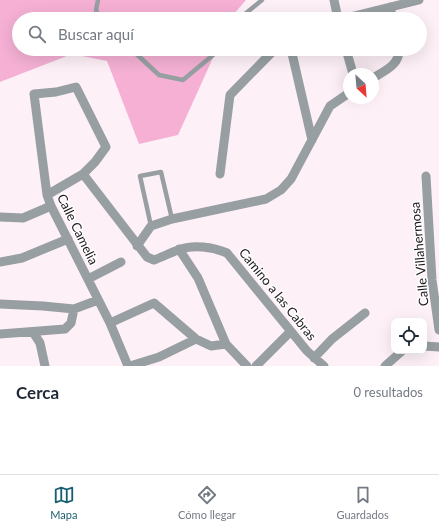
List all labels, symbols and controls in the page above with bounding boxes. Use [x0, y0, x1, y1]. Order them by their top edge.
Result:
search box [12, 12, 427, 56]
icon: search [26, 23, 48, 45]
text: Buscar aquí [58, 25, 134, 43]
north arrow [343, 68, 379, 104]
street label: Calle Camelia [54, 191, 102, 267]
street label: Calle Villahermosa [406, 201, 432, 307]
street label: Camino a las Cabras [236, 245, 320, 344]
map controls [391, 318, 427, 354]
button: locate [391, 318, 427, 354]
text: Cerca [16, 382, 59, 403]
text: 0 resultados [353, 384, 423, 400]
tab: Mapa [50, 484, 77, 521]
tab: Cómo llegar [178, 484, 236, 521]
tab: Guardados [337, 484, 389, 521]

